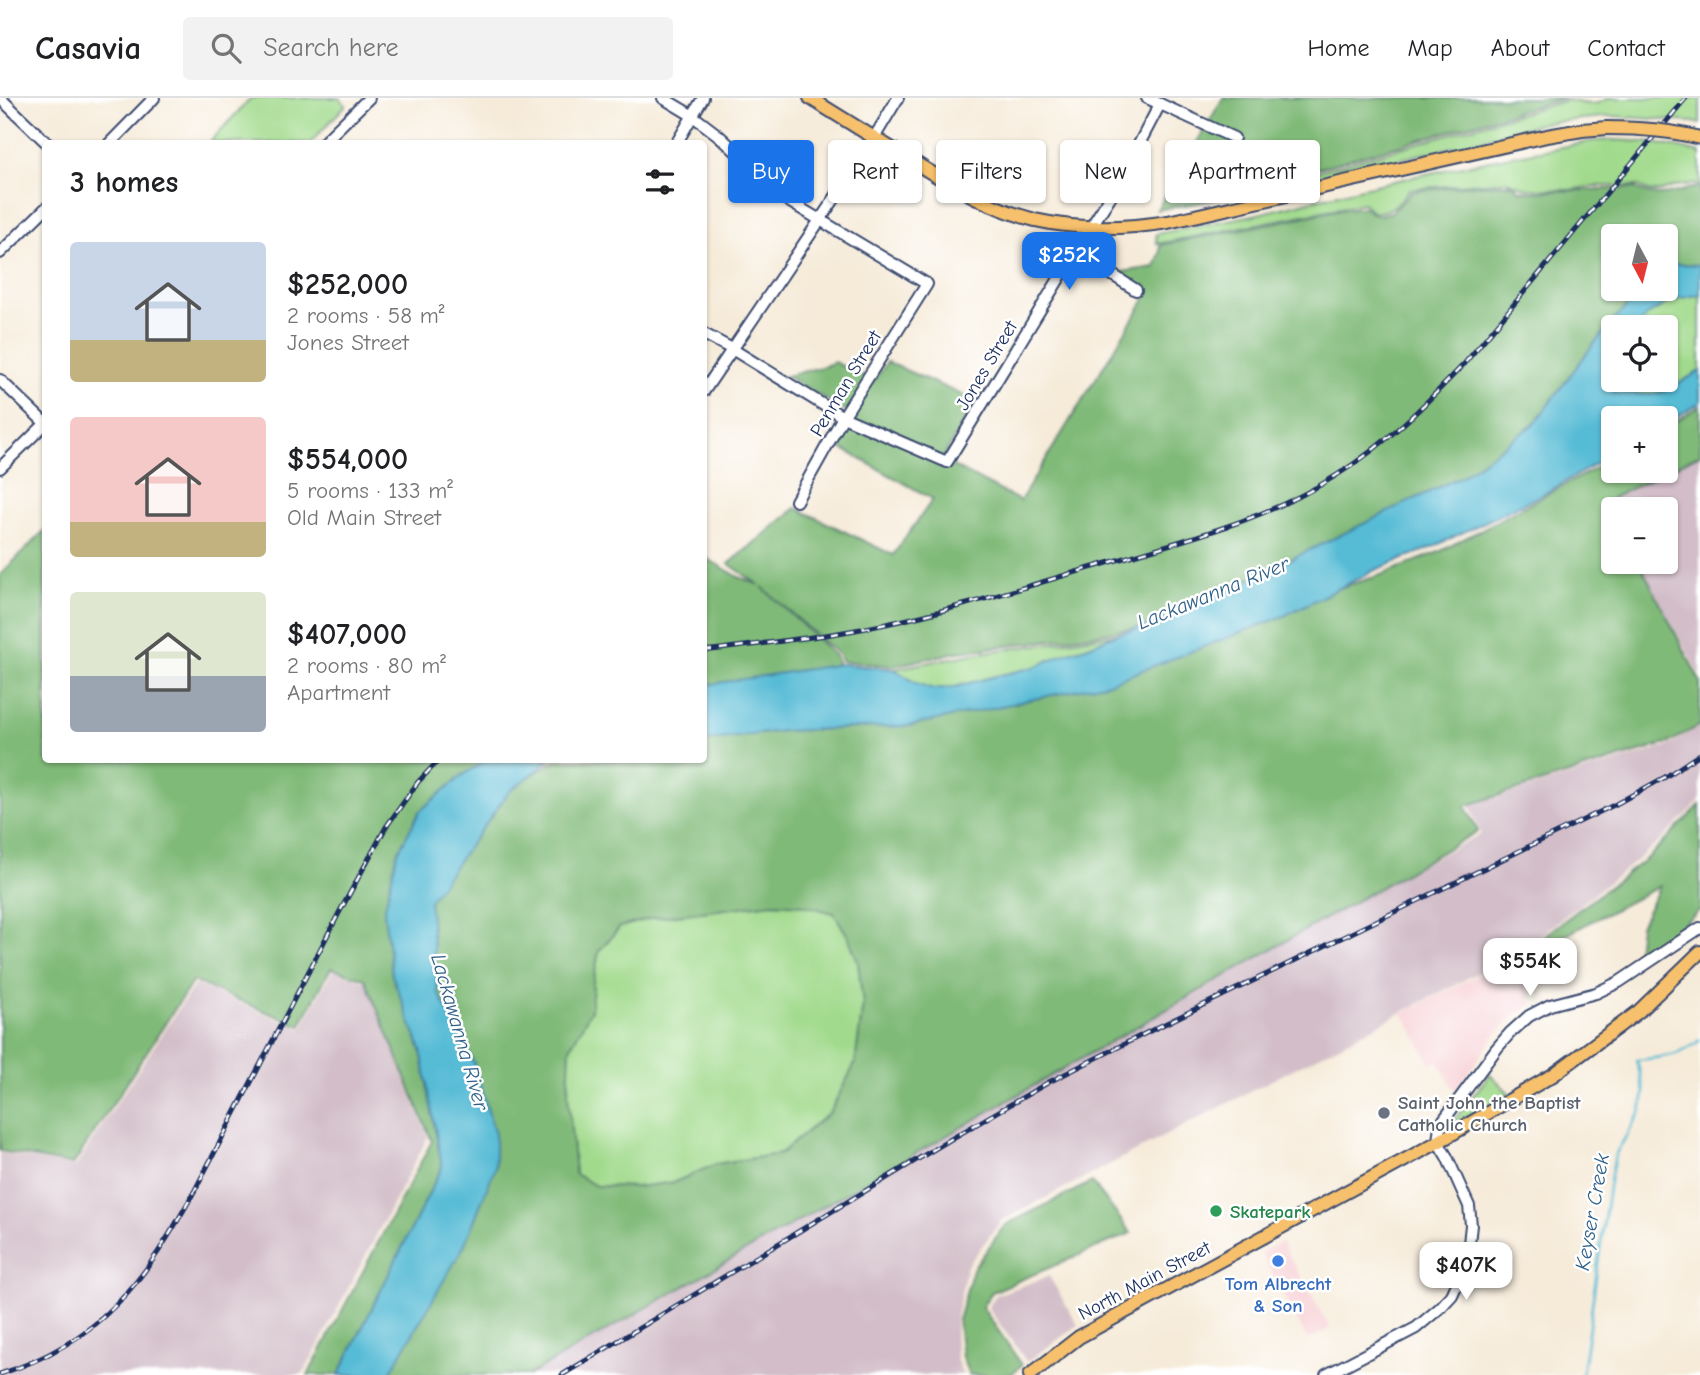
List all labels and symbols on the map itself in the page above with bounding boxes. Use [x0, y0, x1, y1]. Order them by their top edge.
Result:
north arrow [1601, 224, 1678, 301]
pin: $252K [1020, 232, 1118, 292]
street label: Jones Street [952, 316, 1022, 414]
street label: Penman Street [806, 326, 886, 441]
water label: Lackawanna River [1134, 551, 1294, 634]
pin: $554K [1481, 939, 1579, 998]
water label: Lackawanna River [426, 951, 494, 1115]
place label: Saint John the Baptist Catholic Church [1398, 1092, 1581, 1136]
marker: Saint John the Baptist Catholic Church [1376, 1105, 1392, 1121]
water label: Keyser Creek [1570, 1151, 1614, 1272]
place label: Skatepark [1230, 1201, 1311, 1223]
marker: Skatepark [1208, 1203, 1224, 1219]
street label: North Main Street [1075, 1237, 1215, 1325]
pin: $407K [1417, 1242, 1515, 1302]
marker: Tom Albrecht & Son [1270, 1253, 1286, 1269]
place label: Tom Albrecht & Son [1225, 1273, 1332, 1317]

